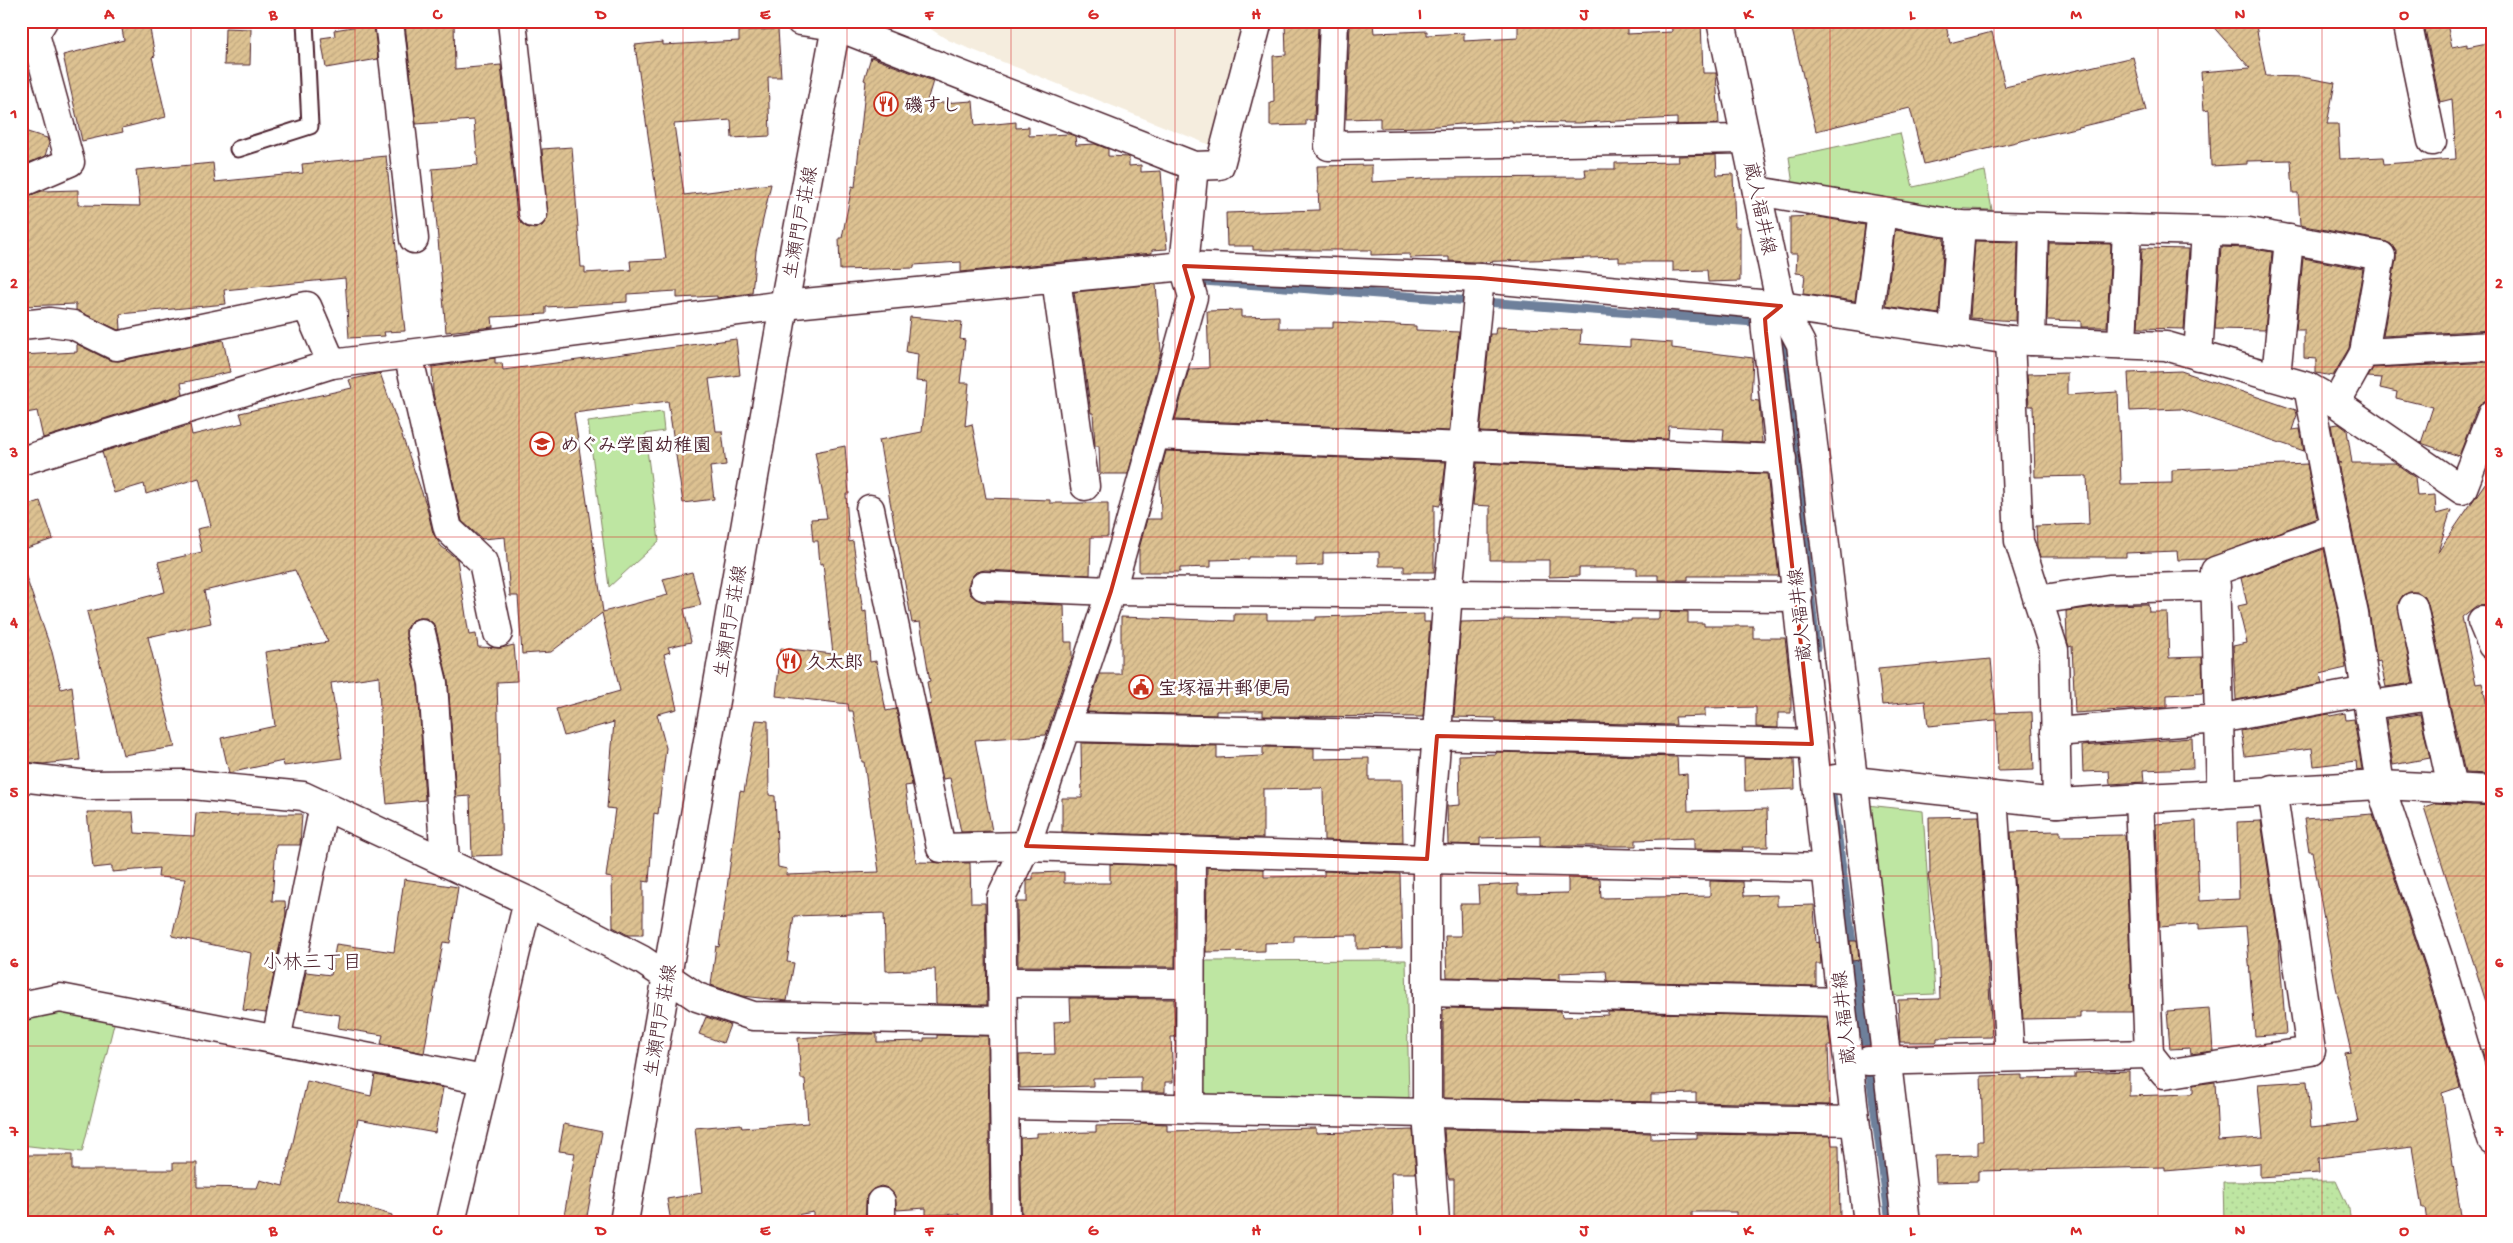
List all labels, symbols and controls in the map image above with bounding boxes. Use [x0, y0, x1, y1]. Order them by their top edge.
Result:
text: A [103, 7, 115, 26]
text: B [268, 7, 278, 26]
text: C [432, 7, 443, 26]
text: D [594, 7, 607, 26]
text: E [760, 7, 771, 26]
text: F [924, 7, 935, 26]
text: G [1088, 7, 1099, 26]
text: H [1251, 7, 1261, 26]
text: I [1418, 7, 1422, 26]
text: J [1579, 7, 1590, 26]
text: K [1743, 7, 1755, 26]
text: L [1909, 7, 1916, 26]
text: M [2070, 7, 2082, 26]
text: N [2235, 7, 2246, 26]
text: O [2399, 7, 2409, 26]
restaurant icon: 磯すし [873, 91, 899, 117]
place label: 磯すし [904, 95, 961, 119]
text: 1 [10, 106, 17, 125]
text: 1 [2495, 106, 2502, 125]
street label: 蔵人福井線 [1736, 160, 1780, 258]
street label: 生瀬門戸荘線 [779, 164, 825, 281]
text: 2 [10, 276, 18, 295]
text: 2 [2495, 276, 2503, 295]
school or university icon: めぐみ学園幼稚園 [529, 431, 555, 457]
place label: めぐみ学園幼稚園 [560, 435, 712, 459]
text: 3 [9, 445, 18, 464]
text: 3 [2494, 445, 2503, 464]
street label: 生瀬門戸荘線 [710, 563, 754, 680]
street label: 蔵人福井線 [1785, 566, 1819, 663]
text: 4 [9, 615, 18, 634]
text: 4 [2494, 615, 2503, 634]
restaurant icon: 久太郎 [776, 648, 802, 674]
place label: 久太郎 [806, 652, 863, 676]
public building icon: 宝塚福井郵便局 [1128, 674, 1154, 700]
place label: 宝塚福井郵便局 [1158, 678, 1291, 702]
text: 5 [10, 785, 19, 804]
text: 5 [2495, 785, 2504, 804]
district label: 小林三丁目 [262, 952, 362, 976]
text: 6 [10, 955, 19, 974]
text: 6 [2495, 955, 2504, 974]
street label: 生瀬門戸荘線 [640, 962, 684, 1079]
street label: 蔵人福井線 [1829, 969, 1863, 1066]
text: 7 [9, 1124, 19, 1143]
text: 7 [2494, 1124, 2504, 1143]
text: A [103, 1223, 115, 1242]
text: B [268, 1223, 278, 1242]
text: C [432, 1223, 443, 1242]
text: D [594, 1223, 607, 1242]
text: E [760, 1223, 771, 1242]
text: F [924, 1223, 935, 1242]
text: G [1088, 1223, 1099, 1242]
text: H [1251, 1223, 1261, 1242]
text: I [1418, 1223, 1422, 1242]
text: J [1579, 1223, 1590, 1242]
text: K [1743, 1223, 1755, 1242]
text: L [1909, 1223, 1916, 1242]
text: M [2070, 1223, 2082, 1242]
text: N [2235, 1223, 2246, 1242]
text: O [2399, 1223, 2409, 1242]

